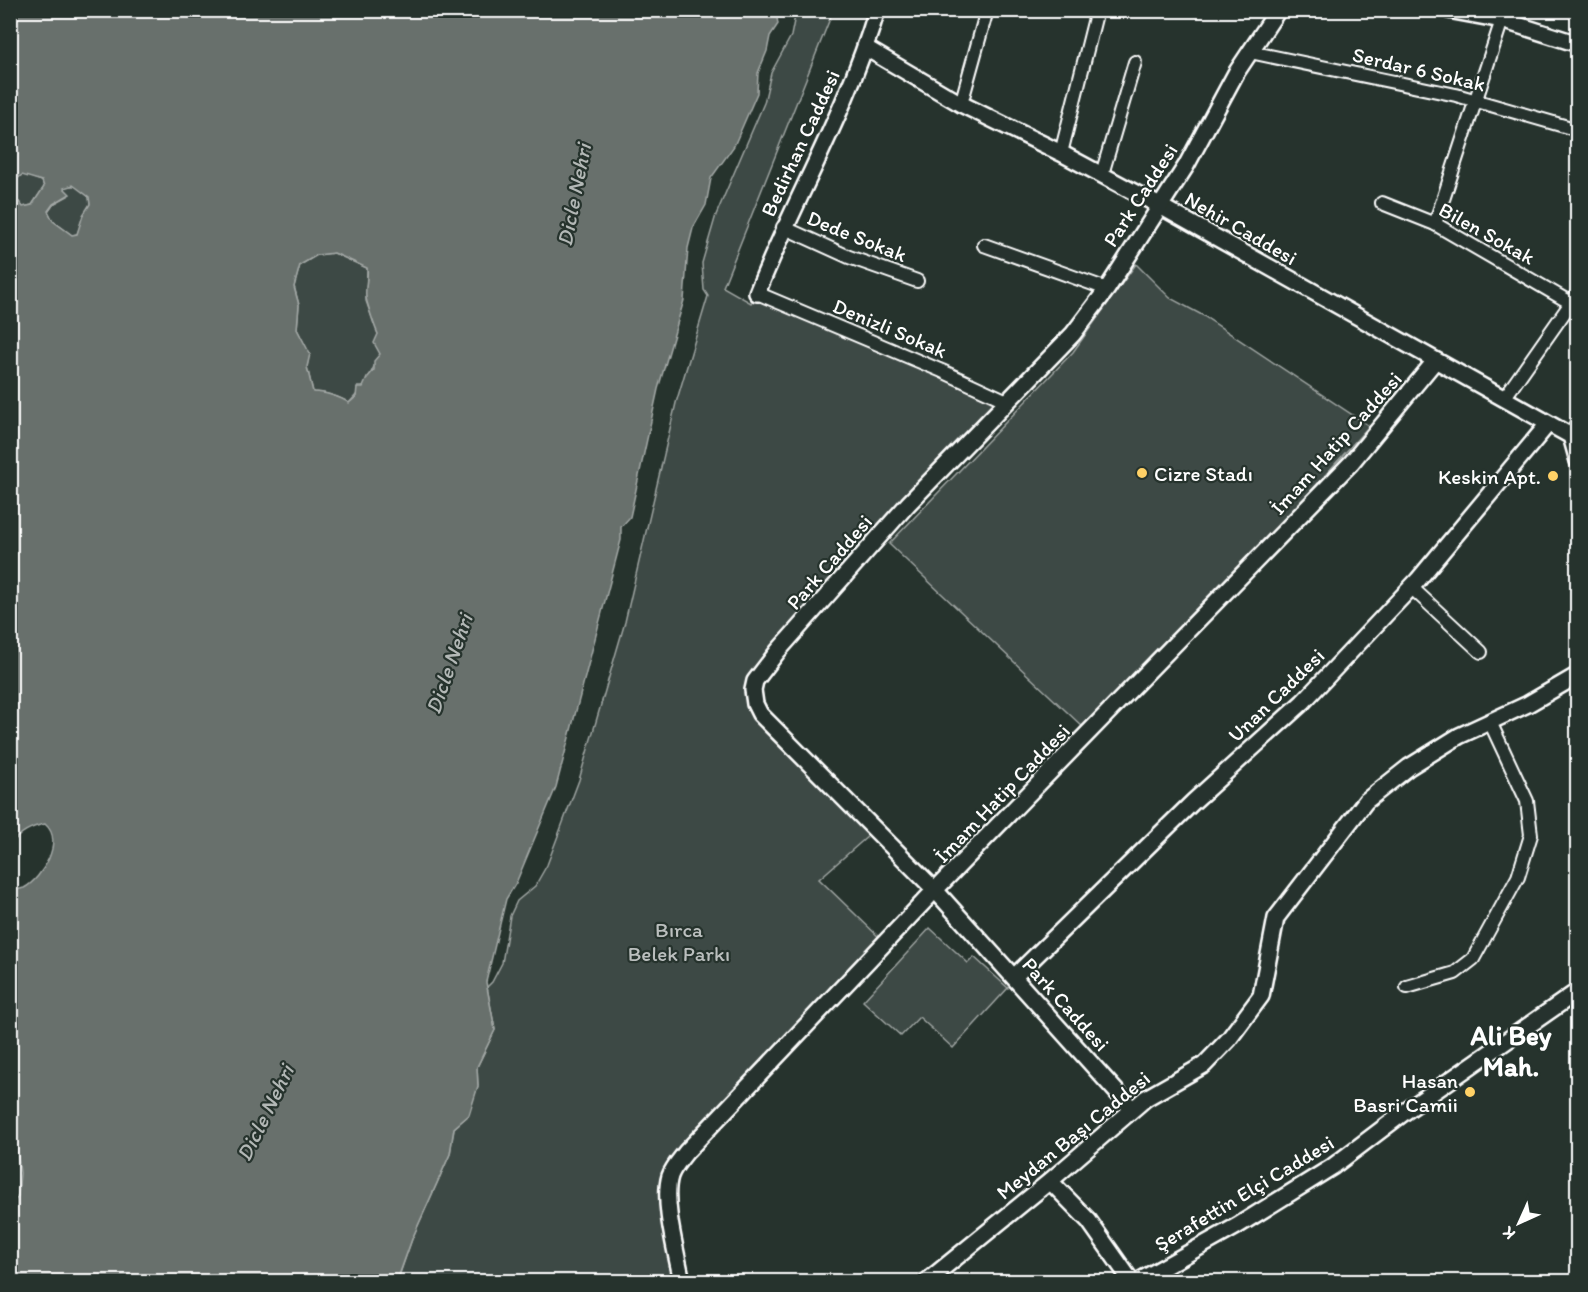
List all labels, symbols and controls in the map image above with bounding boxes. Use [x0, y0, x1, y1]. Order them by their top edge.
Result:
street label: Serdar 6 Sokak [1350, 42, 1488, 96]
street label: Bedirhan Caddesi [755, 66, 845, 220]
water label: Dicle Nehri [551, 139, 598, 248]
street label: Park Caddesi [1097, 139, 1183, 251]
street label: Nehir Caddesi [1180, 186, 1302, 270]
street label: Bilen Sokak [1435, 196, 1539, 270]
street label: Dede Sokak [804, 205, 911, 267]
street label: Denizli Sokak [829, 293, 951, 363]
street label: İmam Hatip Caddesi [1265, 366, 1407, 520]
place label: Cizre Stadı [1154, 461, 1253, 486]
place label: Keskin Apt. [1438, 464, 1541, 489]
marker: Cizre Stadı [1135, 466, 1149, 480]
marker: Keskin Apt. [1546, 469, 1560, 483]
street label: Park Caddesi [781, 509, 877, 615]
water label: Dicle Nehri [419, 608, 479, 717]
street label: Unan Caddesi [1223, 643, 1329, 747]
street label: İmam Hatip Caddesi [929, 718, 1075, 868]
park label: Bırca Belek Parkı [628, 917, 730, 966]
street label: Park Caddesi [1017, 952, 1115, 1056]
district label: Ali Bey Mah. [1470, 1019, 1552, 1083]
water label: Dicle Nehri [230, 1058, 301, 1166]
street label: Meydan Başı Caddesi [991, 1065, 1155, 1205]
place label: Hasan Basri Camii [1353, 1068, 1458, 1117]
marker: Hasan Basri Camii [1463, 1085, 1477, 1099]
street label: Şerafettin Elçi Caddesi [1150, 1130, 1338, 1256]
north arrow [1489, 1193, 1549, 1253]
text: K [1498, 1222, 1519, 1244]

